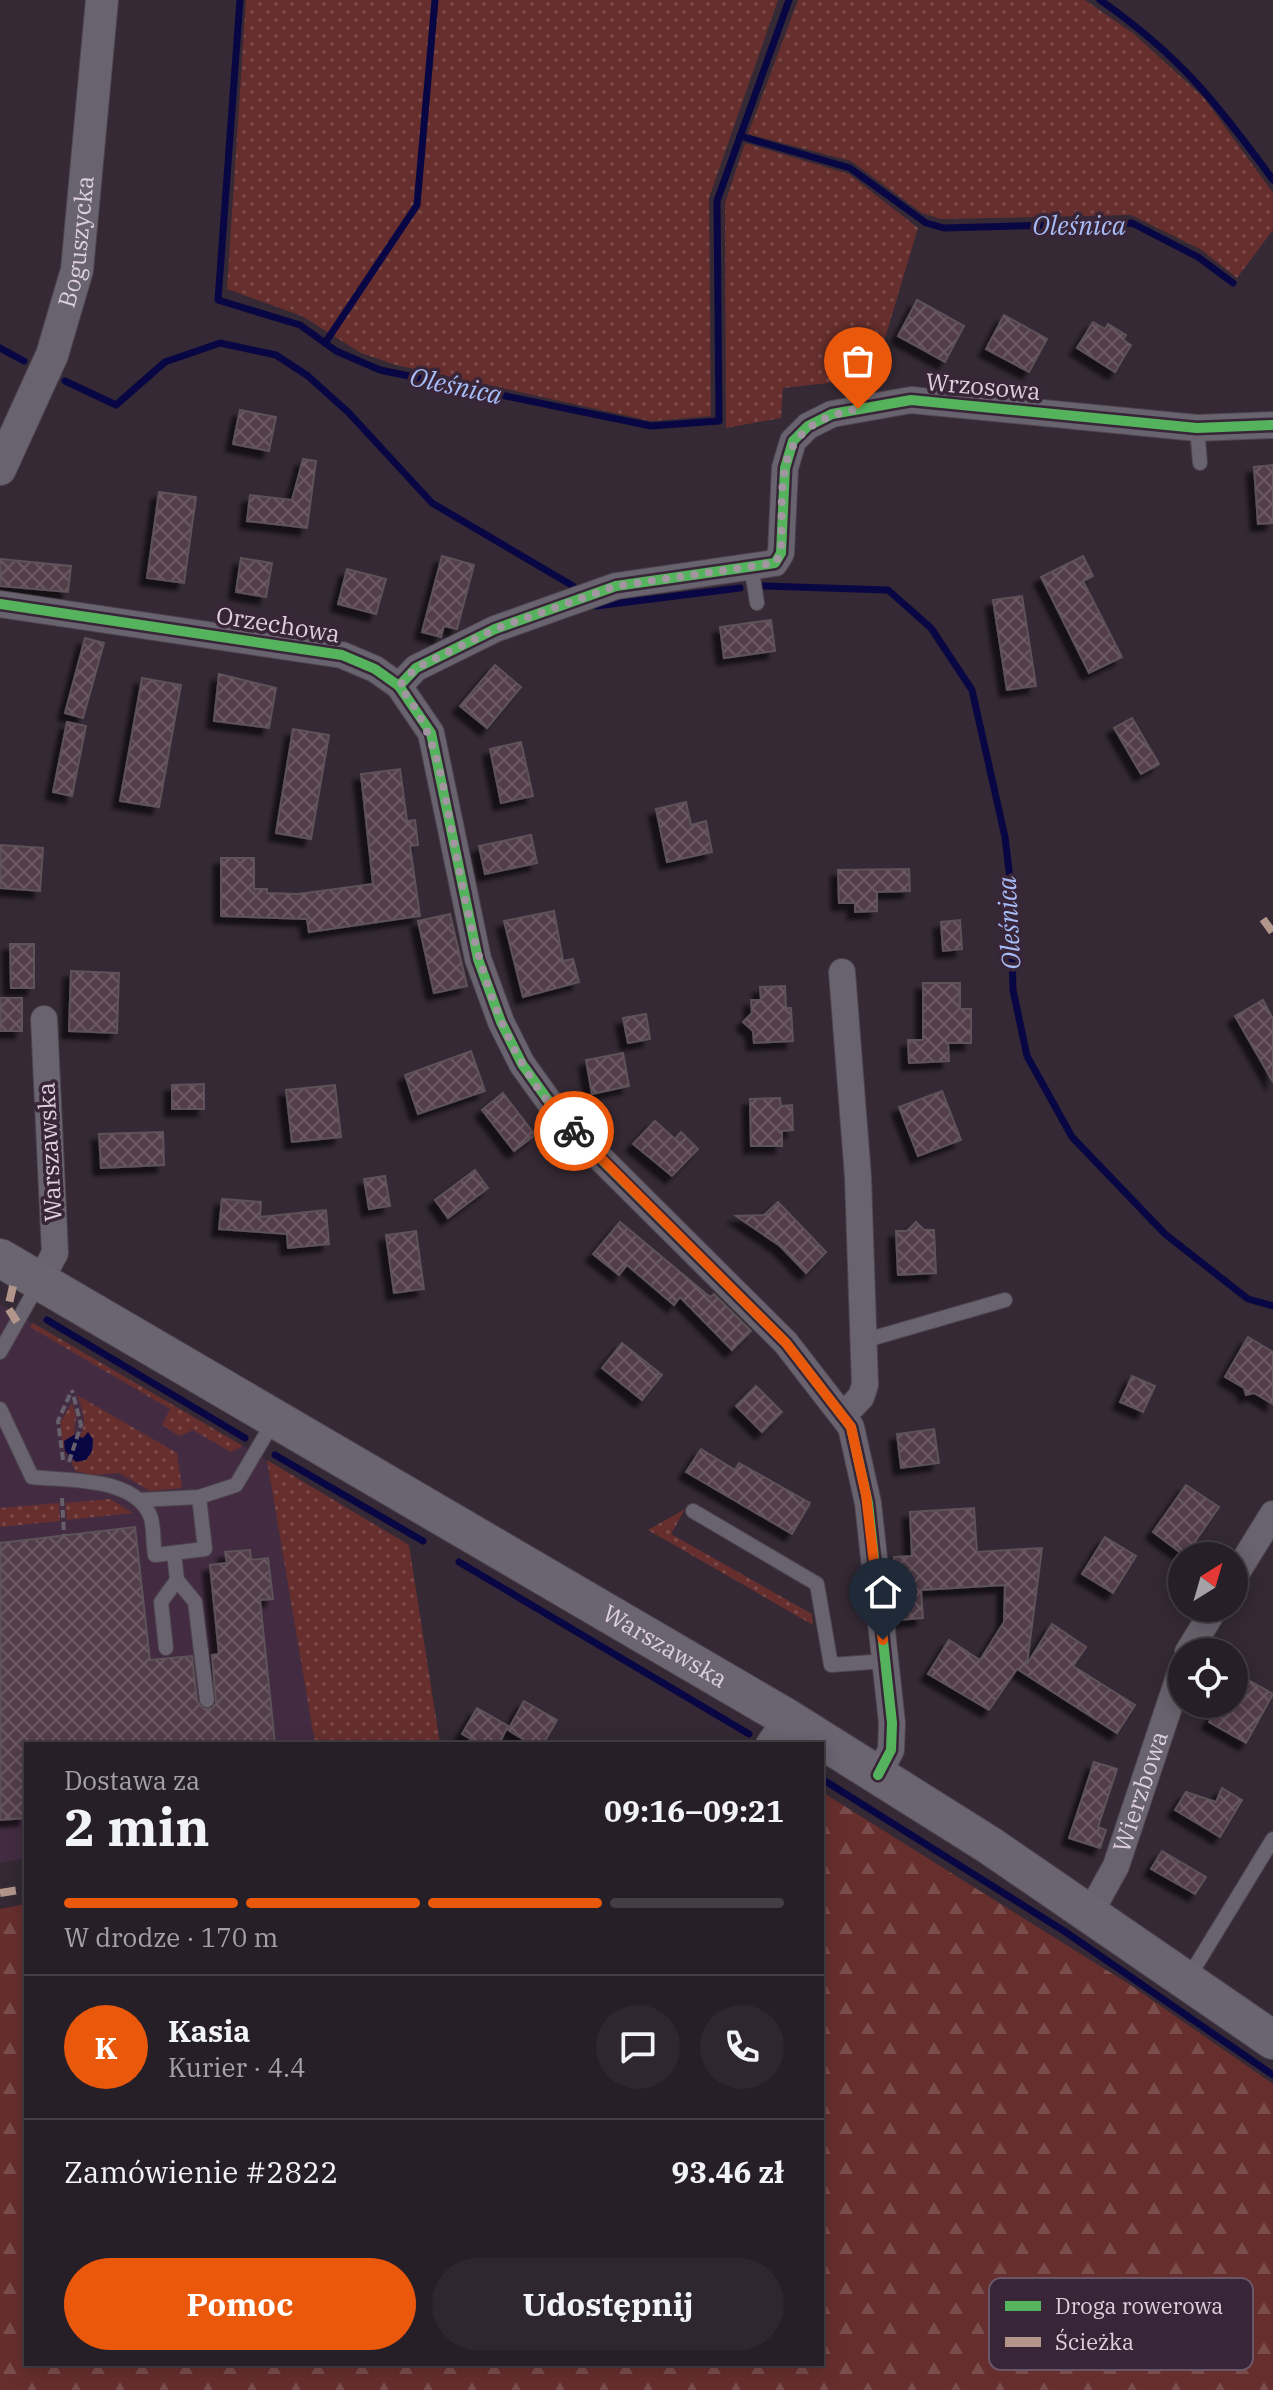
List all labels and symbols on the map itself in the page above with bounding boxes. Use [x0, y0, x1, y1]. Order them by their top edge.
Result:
street label: Boguszycka [50, 174, 101, 311]
water label: Oleśnica [1032, 208, 1126, 242]
pin [824, 327, 892, 409]
water label: Oleśnica [407, 359, 506, 411]
street label: Wrzosowa [924, 365, 1042, 407]
street label: Orzechowa [214, 598, 342, 650]
water label: Oleśnica [989, 875, 1027, 971]
street label: Warszawska [29, 1082, 69, 1222]
courier [534, 1091, 614, 1171]
north arrow [1168, 1542, 1248, 1622]
pin [849, 1558, 917, 1640]
street label: Warszawska [597, 1597, 734, 1695]
street label: Wierzbowa [1105, 1727, 1175, 1856]
legend [989, 2278, 1253, 2370]
text: Droga rowerowa [1055, 2291, 1223, 2320]
text: Ścieżka [1055, 2327, 1134, 2356]

